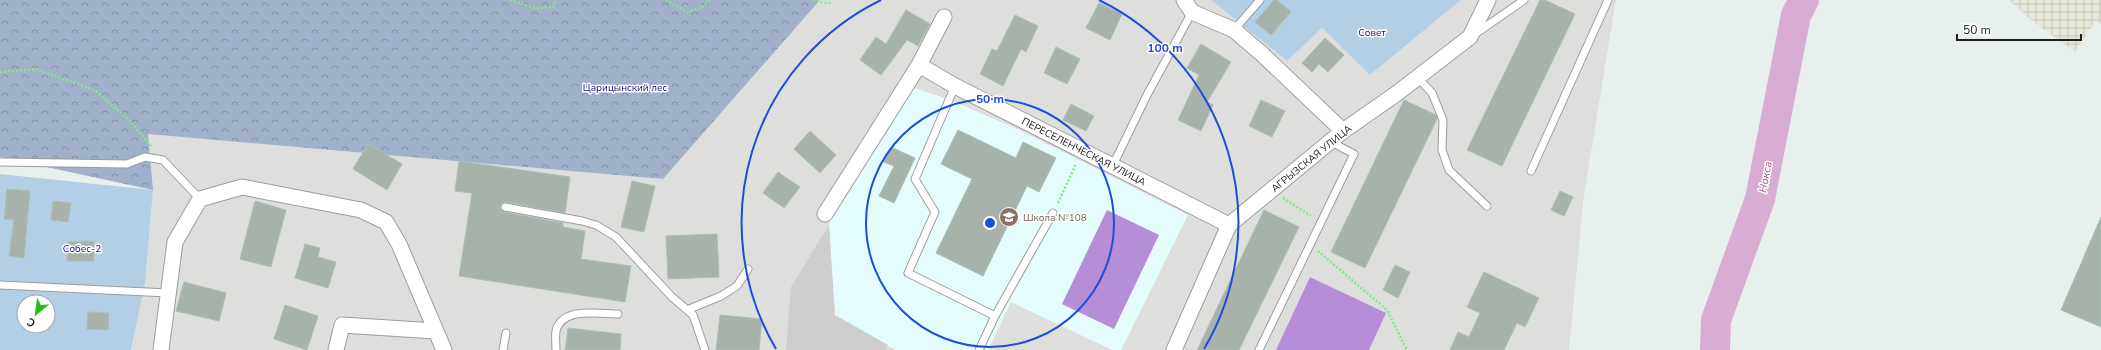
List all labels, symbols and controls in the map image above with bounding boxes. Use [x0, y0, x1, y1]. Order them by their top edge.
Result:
scale bar [1957, 16, 2081, 42]
text: 50 m [1963, 22, 1991, 38]
park label: Совет [1358, 26, 1386, 40]
text: 100 m [1147, 40, 1183, 56]
park label: Царицынский лес [583, 81, 667, 95]
text: 50 m [976, 91, 1004, 107]
street label: ПЕРЕСЕЛЕНЧЕСКАЯ УЛИЦА [1019, 114, 1149, 190]
street label: АГРЫЗСКАЯ УЛИЦА [1268, 121, 1355, 196]
water label: Нокса [1755, 160, 1776, 194]
school or university icon: Школа №108 [998, 206, 1020, 228]
place label: Школа №108 [1023, 211, 1087, 225]
centre of rings [983, 216, 997, 230]
park label: Собес-2 [63, 242, 101, 256]
north arrow [16, 294, 56, 334]
text: С [24, 314, 38, 331]

